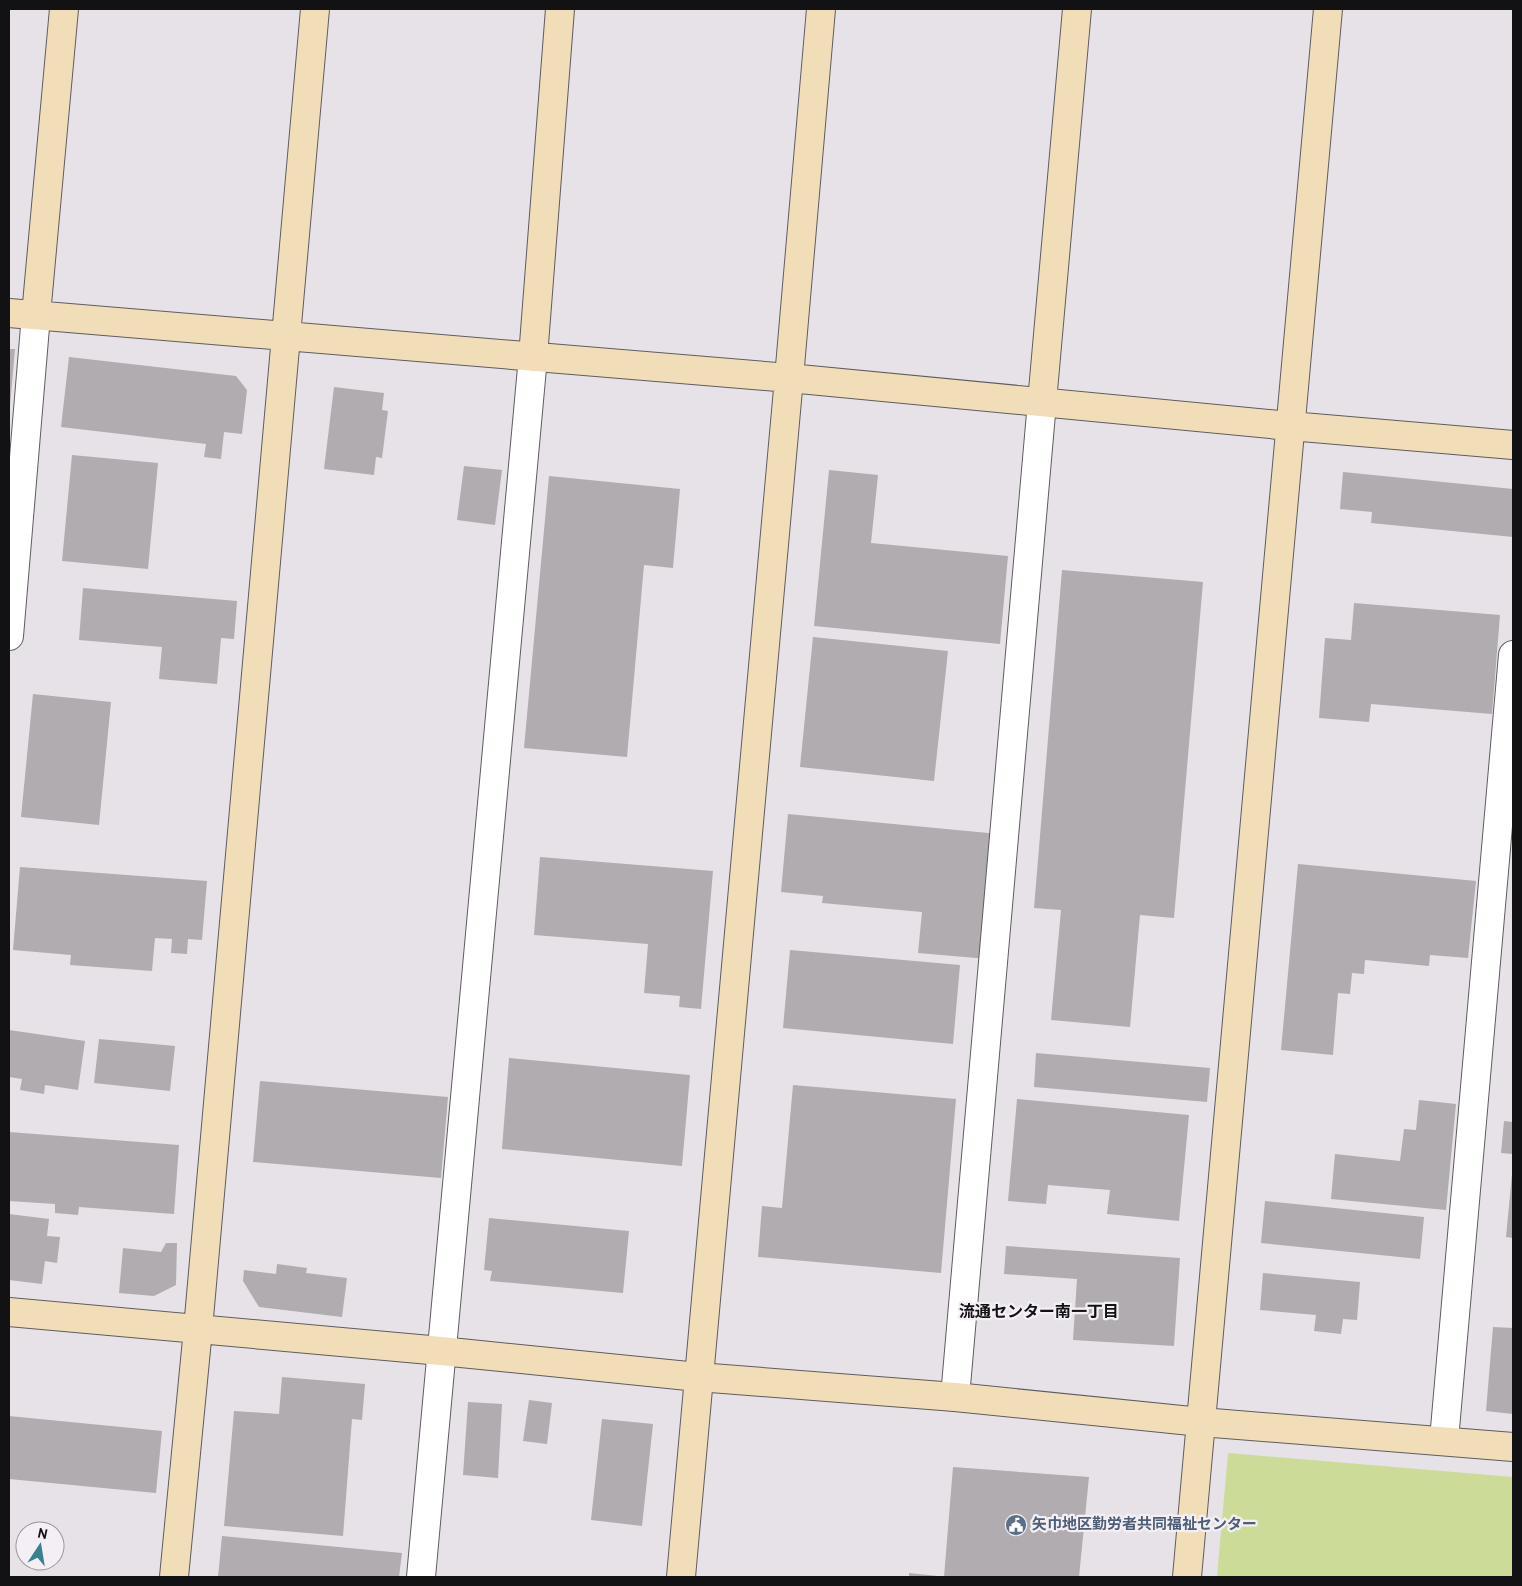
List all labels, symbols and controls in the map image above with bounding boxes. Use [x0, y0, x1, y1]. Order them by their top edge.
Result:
district label: 流通センター南一丁目 [959, 1303, 1119, 1323]
public building icon: 矢巾地区勤労者共同福祉センター [1004, 1513, 1028, 1537]
place label: 矢巾地区勤労者共同福祉センター [1032, 1515, 1257, 1535]
north arrow [15, 1521, 65, 1571]
text: N [36, 1525, 49, 1544]

